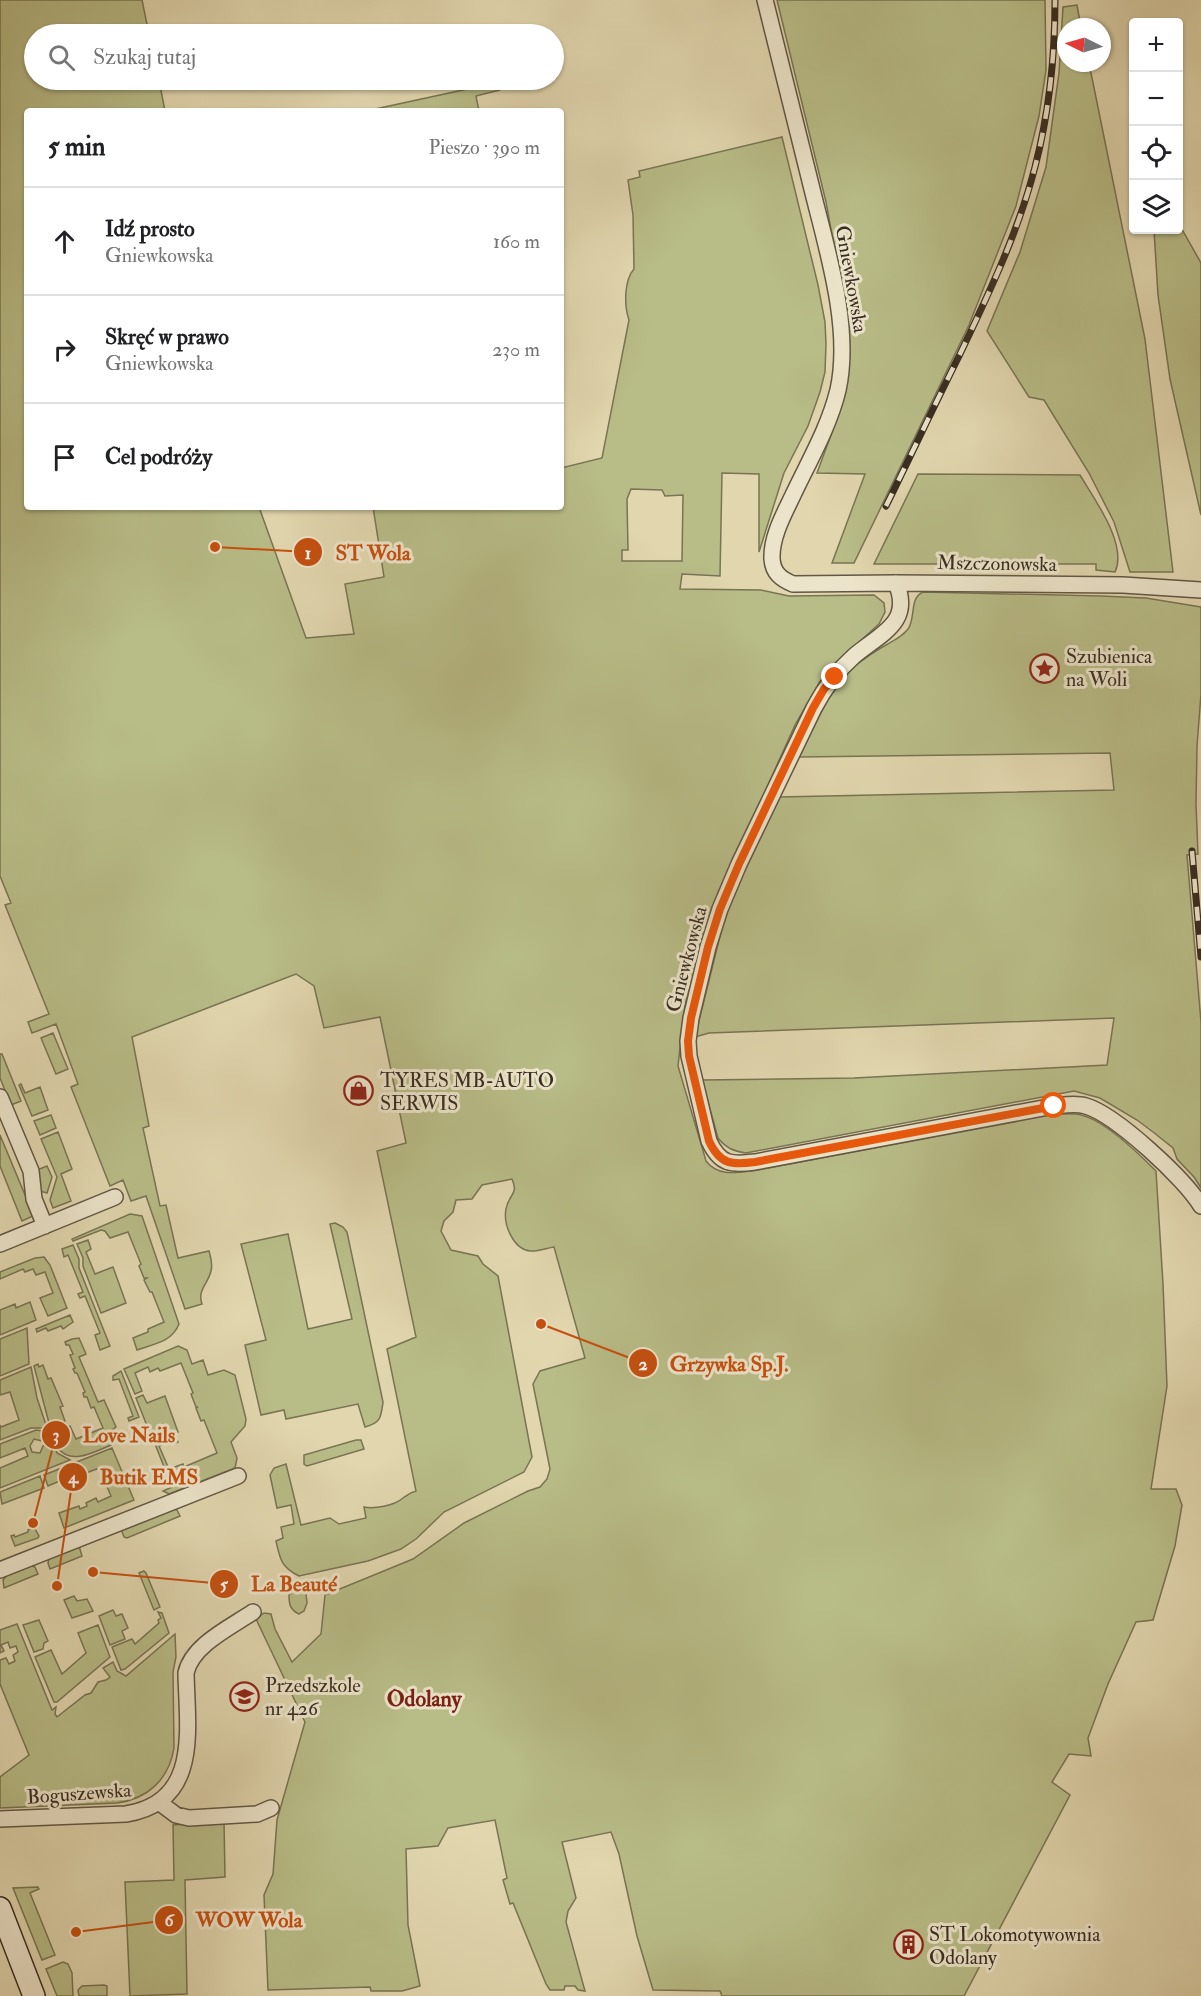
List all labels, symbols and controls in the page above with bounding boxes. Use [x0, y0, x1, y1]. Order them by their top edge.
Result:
north arrow [1057, 18, 1111, 72]
map controls [1129, 18, 1183, 234]
button: + [1129, 18, 1183, 72]
search box [24, 24, 564, 90]
icon: search [45, 41, 78, 74]
text: Szukaj tutaj [93, 43, 196, 71]
button: − [1129, 72, 1183, 126]
button: locate [1129, 126, 1183, 180]
text: 5 min [48, 131, 105, 163]
text: Pieszo · 390 m [428, 135, 540, 160]
button: layers [1129, 180, 1183, 234]
text: Idź prosto [105, 215, 195, 243]
street label: Gniewkowska [830, 223, 873, 335]
icon: ahead [48, 225, 81, 258]
text: 160 m [493, 229, 540, 254]
text: Gniewkowska [105, 243, 214, 268]
text: Skręć w prawo [105, 323, 229, 351]
icon: right [48, 333, 81, 366]
text: 230 m [492, 337, 540, 362]
text: Gniewkowska [105, 351, 214, 376]
icon: arrive [48, 441, 81, 474]
text: Cel podróży [105, 443, 212, 471]
callout: ST Wola [293, 533, 422, 572]
text: ST Wola [335, 540, 412, 567]
text: 1 [305, 542, 311, 565]
street label: Mszczonowska [937, 550, 1058, 577]
place label: Szubienica na Woli [1066, 644, 1153, 692]
place icon: Szubienica na Woli [1029, 652, 1061, 684]
route end [821, 663, 847, 689]
street label: Gniewkowska [660, 903, 713, 1015]
place label: TYRES MB-AUTO SERWIS [380, 1068, 554, 1116]
shop icon: TYRES MB-AUTO SERWIS [343, 1075, 375, 1107]
route start [1040, 1092, 1066, 1118]
callout: Grzywka Sp.J. [628, 1344, 801, 1383]
text: Grzywka Sp.J. [670, 1351, 788, 1378]
text: 2 [638, 1353, 648, 1376]
callout: Love Nails [41, 1416, 188, 1455]
text: Love Nails [83, 1422, 175, 1449]
text: 3 [53, 1424, 60, 1447]
callout: Butik EMS [58, 1457, 210, 1496]
text: Butik EMS [100, 1464, 198, 1491]
text: 4 [67, 1466, 79, 1489]
callout: La Beauté [209, 1564, 349, 1603]
text: La Beauté [251, 1571, 338, 1598]
text: 5 [220, 1573, 229, 1596]
place label: Przedszkole nr 426 [265, 1673, 361, 1721]
school or university icon: Przedszkole nr 426 [228, 1681, 260, 1713]
district label: Odolany [387, 1685, 463, 1714]
street label: Boguszewska [26, 1777, 133, 1810]
callout: WOW Wola [154, 1901, 314, 1940]
text: WOW Wola [195, 1907, 304, 1934]
text: 6 [164, 1909, 175, 1932]
place label: ST Lokomotywownia Odolany [929, 1922, 1101, 1970]
building icon: ST Lokomotywownia Odolany [892, 1929, 924, 1961]

